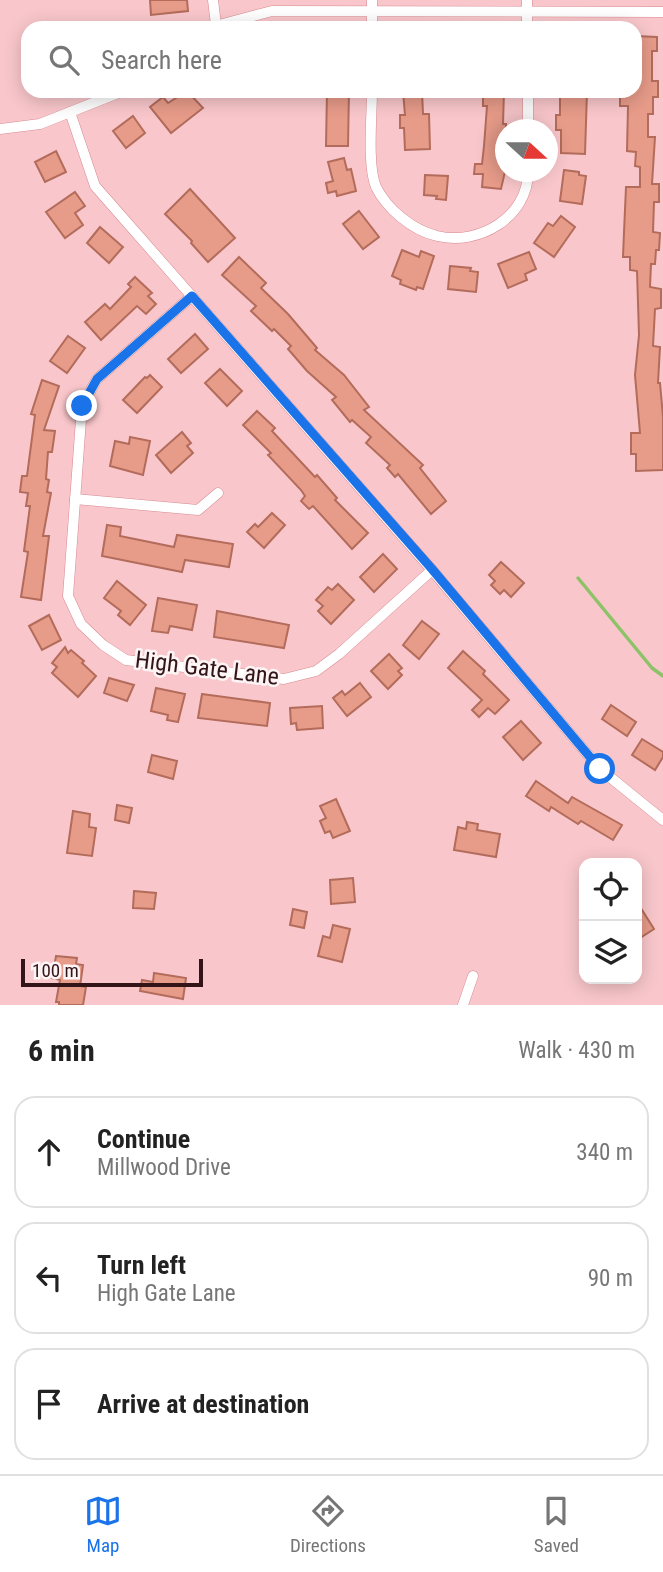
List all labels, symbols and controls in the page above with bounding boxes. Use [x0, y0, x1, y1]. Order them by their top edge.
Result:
search box [21, 21, 642, 98]
icon: search [45, 41, 83, 79]
text: Search here [101, 45, 222, 75]
north arrow [495, 119, 558, 182]
route end [66, 390, 97, 421]
street label: High Gate Lane [134, 645, 280, 691]
route start [584, 753, 615, 784]
map controls [579, 858, 642, 984]
button: locate [579, 858, 642, 921]
button: layers [579, 921, 642, 984]
scale bar [21, 956, 203, 988]
text: 100 m [32, 959, 79, 982]
text: 6 min [28, 1033, 95, 1068]
text: Walk · 430 m [518, 1037, 635, 1064]
text: Continue [97, 1124, 190, 1154]
icon: ahead [30, 1133, 68, 1171]
text: 340 m [576, 1139, 633, 1166]
text: Millwood Drive [97, 1154, 231, 1181]
text: Turn left [97, 1250, 186, 1280]
icon: left [30, 1259, 68, 1297]
text: 90 m [588, 1265, 633, 1292]
text: High Gate Lane [97, 1280, 236, 1307]
icon: arrive [30, 1385, 68, 1423]
text: Arrive at destination [97, 1389, 309, 1419]
tab: Map [84, 1492, 122, 1557]
tab: Directions [290, 1492, 366, 1557]
tab: Saved [534, 1492, 579, 1557]

